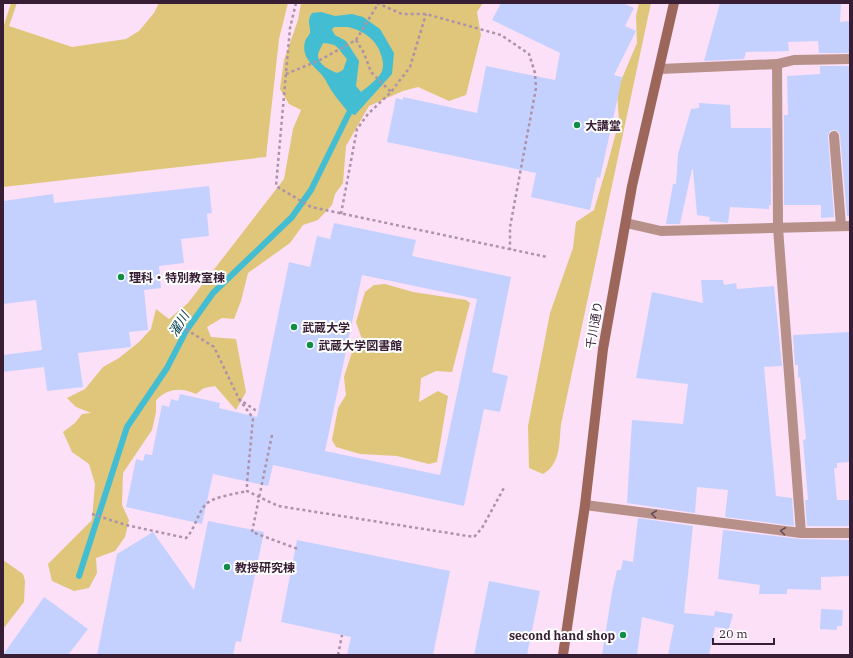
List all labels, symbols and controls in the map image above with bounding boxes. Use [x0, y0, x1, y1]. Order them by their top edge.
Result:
place label: 大講堂 [585, 118, 621, 133]
marker: 大講堂 [572, 120, 582, 130]
place label: 理科・特別教室棟 [129, 270, 225, 285]
marker: 理科・特別教室棟 [116, 272, 126, 282]
street label: 千川通り [582, 300, 606, 350]
water label: 濯川 [165, 307, 194, 340]
place label: 武蔵大学 [302, 320, 350, 335]
marker: 武蔵大学 [289, 322, 299, 332]
place label: 武蔵大学図書館 [318, 338, 402, 353]
marker: 武蔵大学図書館 [305, 340, 315, 350]
one-way arrow [651, 510, 657, 519]
one-way arrow [780, 527, 786, 536]
place label: 教授研究棟 [235, 560, 295, 575]
marker: 教授研究棟 [222, 562, 232, 572]
scale bar [713, 620, 774, 646]
text: 20 m [719, 626, 748, 641]
place label: second hand shop [509, 628, 615, 643]
marker: second hand shop [618, 630, 628, 640]

